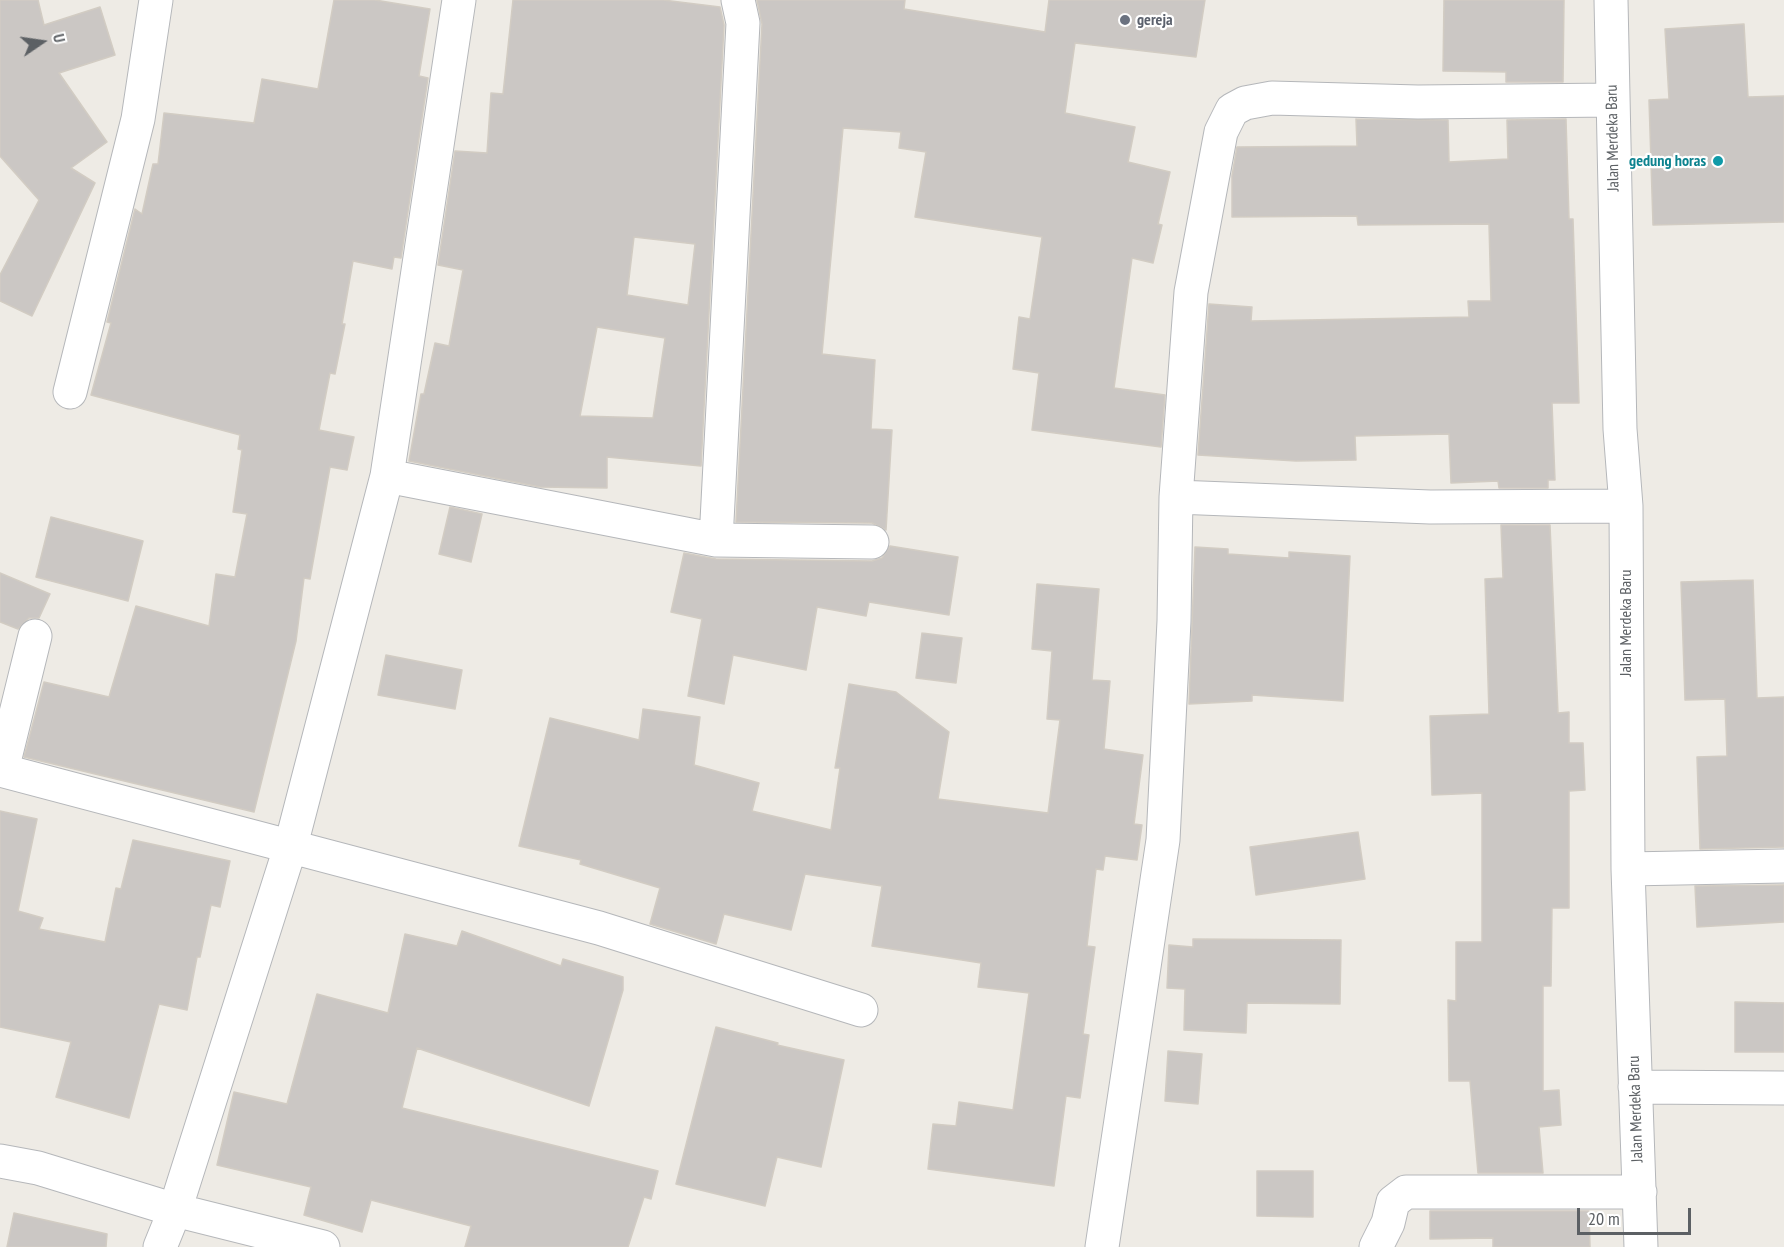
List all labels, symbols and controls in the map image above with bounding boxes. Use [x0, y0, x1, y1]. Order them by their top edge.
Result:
place label: gereja [1137, 10, 1173, 30]
north arrow [12, 12, 72, 72]
marker: gereja [1118, 13, 1132, 27]
text: U [49, 32, 70, 44]
street label: Jalan Merdeka Baru [1602, 84, 1624, 192]
place label: gedung horas [1629, 151, 1706, 171]
marker: gedung horas [1711, 154, 1725, 168]
street label: Jalan Merdeka Baru [1616, 570, 1636, 676]
street label: Jalan Merdeka Baru [1625, 1055, 1647, 1163]
scale bar [1580, 1196, 1694, 1234]
text: 20 m [1588, 1207, 1620, 1230]

